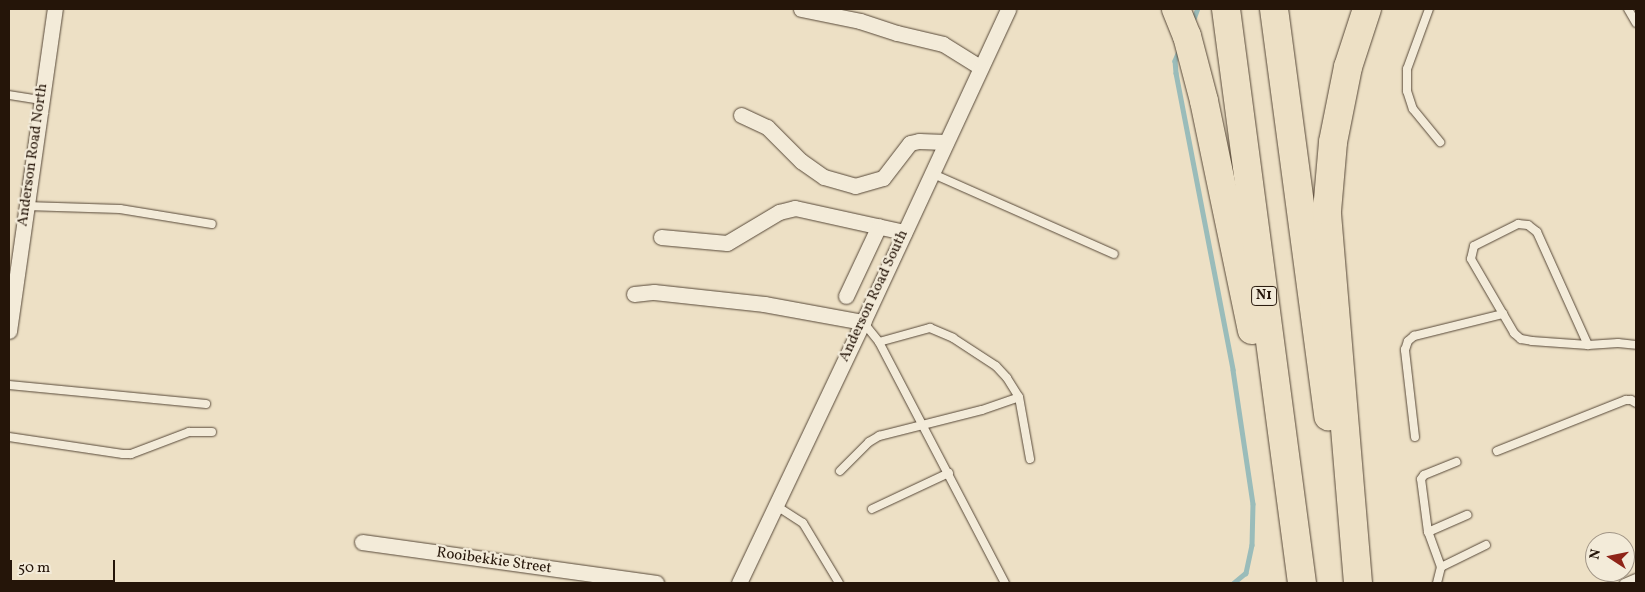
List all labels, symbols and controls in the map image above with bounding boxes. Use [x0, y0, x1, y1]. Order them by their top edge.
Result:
street label: Anderson Road North [14, 82, 52, 228]
street label: Anderson Road South [836, 227, 912, 365]
road number: N1 [1250, 284, 1278, 308]
north arrow [1585, 532, 1635, 582]
street label: Rooibekkie Street [435, 544, 553, 578]
text: N [1585, 547, 1606, 561]
scale bar [12, 550, 118, 582]
text: 50 m [18, 558, 50, 579]

